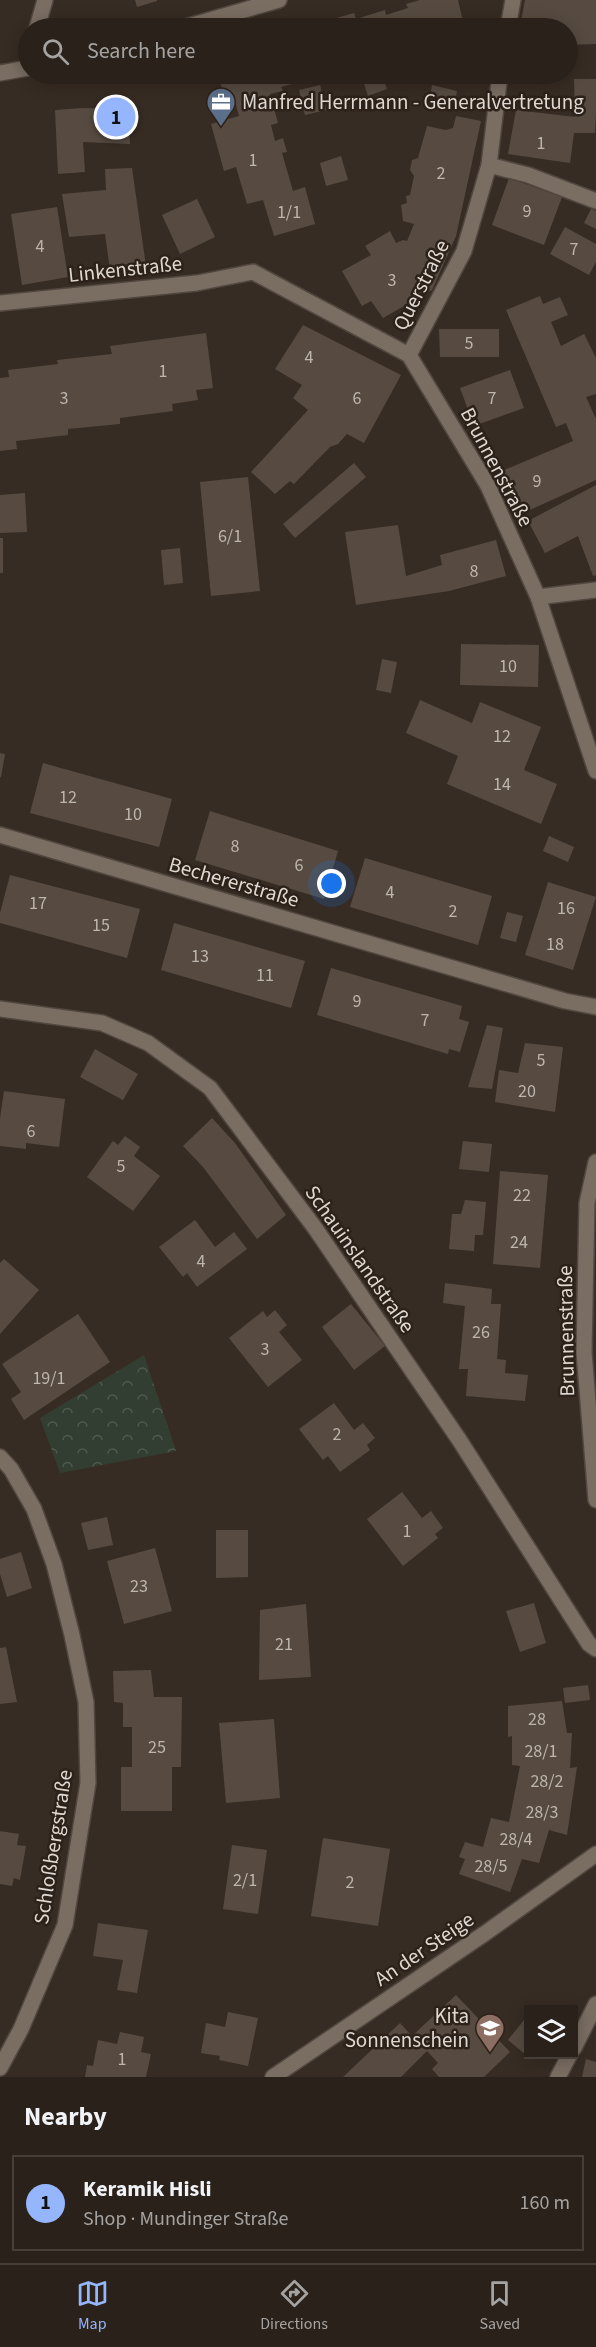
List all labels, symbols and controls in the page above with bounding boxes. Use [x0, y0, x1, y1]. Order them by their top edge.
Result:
search box [18, 18, 578, 84]
icon: search [39, 35, 72, 68]
text: Search here [87, 35, 195, 67]
office icon: Manfred Herrmann - Generalvertretung [205, 86, 237, 128]
place label: Manfred Herrmann - Generalvertretung [242, 87, 584, 117]
pin: 1 [96, 94, 136, 140]
house number: 1 [537, 131, 545, 156]
house number: 1 [249, 148, 257, 173]
house number: 2 [437, 161, 446, 186]
house number: 9 [523, 199, 532, 224]
house number: 1/1 [277, 200, 301, 225]
house number: 4 [36, 234, 45, 259]
street label: Querstraße [385, 234, 457, 336]
house number: 7 [570, 237, 579, 262]
street label: Linkenstraße [67, 248, 183, 290]
house number: 3 [388, 268, 397, 293]
house number: 5 [465, 331, 474, 356]
house number: 4 [305, 345, 314, 370]
house number: 1 [159, 359, 167, 384]
house number: 3 [60, 386, 69, 411]
house number: 6 [353, 386, 362, 411]
house number: 7 [488, 386, 497, 411]
street label: Brunnenstraße [453, 402, 541, 532]
house number: 9 [533, 469, 542, 494]
house number: 6/1 [218, 524, 242, 549]
house number: 8 [470, 559, 479, 584]
house number: 10 [499, 654, 517, 679]
house number: 12 [493, 724, 511, 749]
house number: 14 [493, 772, 511, 797]
house number: 12 [59, 785, 77, 810]
house number: 10 [124, 802, 142, 827]
house number: 8 [231, 834, 240, 859]
street label: Bechererstraße [165, 849, 303, 915]
house number: 6 [295, 853, 304, 878]
your location [317, 869, 346, 898]
house number: 4 [386, 880, 395, 905]
house number: 17 [29, 891, 47, 916]
house number: 16 [557, 896, 575, 921]
house number: 2 [449, 899, 458, 924]
house number: 15 [92, 913, 110, 938]
house number: 18 [546, 932, 564, 957]
house number: 13 [191, 944, 209, 969]
house number: 11 [256, 963, 274, 988]
house number: 9 [353, 989, 362, 1014]
house number: 7 [421, 1008, 430, 1033]
house number: 5 [537, 1048, 546, 1073]
house number: 20 [518, 1079, 536, 1104]
house number: 6 [27, 1119, 36, 1144]
house number: 5 [117, 1154, 126, 1179]
street label: Schauinslandstraße [298, 1179, 422, 1339]
house number: 22 [513, 1183, 531, 1208]
house number: 24 [510, 1230, 528, 1255]
house number: 4 [197, 1249, 206, 1274]
street label: Brunnenstraße [550, 1265, 582, 1397]
house number: 26 [472, 1320, 490, 1345]
house number: 3 [261, 1337, 270, 1362]
house number: 19/1 [32, 1366, 66, 1391]
house number: 2 [333, 1422, 342, 1447]
house number: 1 [403, 1519, 411, 1544]
house number: 23 [130, 1574, 148, 1599]
house number: 21 [275, 1632, 293, 1657]
house number: 28 [528, 1707, 546, 1732]
house number: 25 [148, 1735, 166, 1760]
house number: 28/1 [524, 1739, 558, 1764]
street label: Schloßbergstraße [26, 1768, 80, 1926]
house number: 28/2 [530, 1769, 564, 1794]
house number: 28/3 [525, 1800, 559, 1825]
house number: 28/4 [499, 1827, 533, 1852]
house number: 28/5 [474, 1854, 508, 1879]
house number: 2/1 [233, 1868, 257, 1893]
house number: 2 [346, 1870, 355, 1895]
street label: An der Steige [368, 1905, 480, 1993]
place label: Kita Sonnenschein [345, 2001, 469, 2055]
map controls [524, 2005, 578, 2059]
button: layers [524, 2005, 578, 2059]
school or university icon: Kita Sonnenschein [474, 2012, 506, 2054]
house number: 1 [118, 2047, 126, 2072]
text: Nearby [24, 2098, 107, 2135]
text: Keramik Hisli [83, 2173, 212, 2205]
text: 1 [40, 2189, 51, 2217]
text: 160 m [520, 2189, 570, 2217]
text: Shop · Mundinger Straße [83, 2205, 288, 2233]
tab: Map [76, 2277, 109, 2335]
tab: Directions [260, 2277, 328, 2335]
tab: Saved [479, 2277, 520, 2335]

